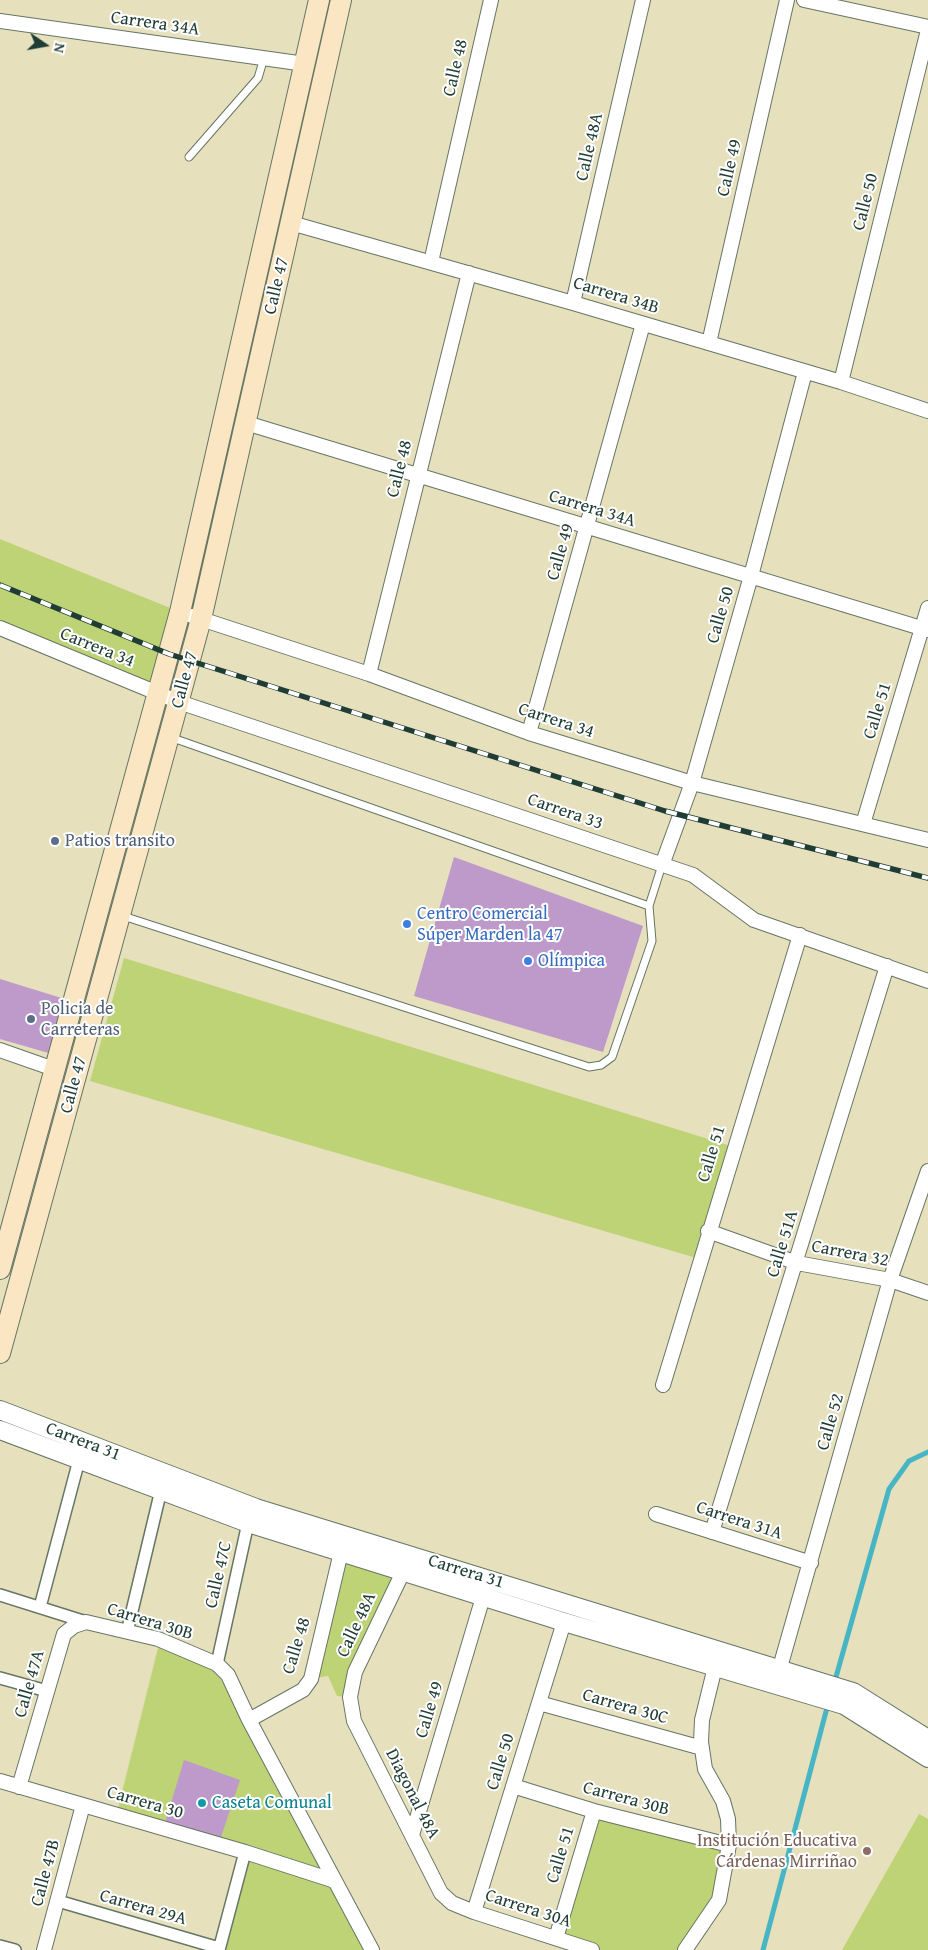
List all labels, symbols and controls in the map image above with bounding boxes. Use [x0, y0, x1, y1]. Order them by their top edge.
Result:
street label: Carrera 34A [109, 7, 201, 41]
north arrow [20, 20, 70, 70]
street label: Calle 48 [439, 37, 473, 99]
text: N [49, 41, 70, 55]
street label: Calle 48A [572, 111, 608, 183]
street label: Calle 49 [713, 137, 747, 199]
street label: Calle 50 [848, 171, 884, 233]
street label: Calle 47 [260, 255, 294, 317]
street label: Carrera 34B [571, 273, 661, 319]
street label: Calle 48 [382, 438, 418, 500]
street label: Carrera 34A [546, 486, 638, 532]
street label: Calle 49 [543, 521, 579, 583]
street label: Calle 50 [703, 584, 739, 646]
street label: Carrera 34 [57, 623, 137, 673]
street label: Calle 47 [167, 649, 203, 711]
street label: Calle 51 [859, 680, 897, 742]
street label: Carrera 34 [515, 699, 597, 743]
street label: Carrera 33 [524, 789, 606, 835]
place label: Patios transito [65, 830, 175, 852]
marker: Patios transito [49, 835, 61, 847]
place label: Centro Comercial Súper Marden la 47 [417, 903, 563, 946]
marker: Centro Comercial Súper Marden la 47 [401, 918, 413, 930]
place label: Olímpica [538, 950, 605, 972]
marker: Olímpica [522, 955, 534, 967]
place label: Policia de Carreteras [41, 998, 120, 1040]
marker: Policia de Carreteras [25, 1013, 37, 1025]
street label: Calle 47 [56, 1054, 92, 1116]
street label: Calle 51 [693, 1123, 731, 1185]
street label: Calle 51A [763, 1208, 803, 1280]
street label: Carrera 32 [809, 1236, 891, 1272]
street label: Calle 52 [813, 1391, 849, 1453]
street label: Carrera 31 [43, 1418, 123, 1466]
street label: Carrera 31A [693, 1497, 785, 1545]
street label: Calle 47C [201, 1539, 237, 1611]
street label: Carrera 31 [425, 1550, 507, 1594]
street label: Calle 48A [333, 1589, 381, 1661]
street label: Carrera 30B [105, 1599, 195, 1645]
street label: Calle 48 [278, 1615, 316, 1677]
street label: Calle 47A [10, 1648, 50, 1720]
street label: Calle 49 [411, 1679, 449, 1741]
street label: Carrera 30C [580, 1684, 670, 1730]
street label: Calle 50 [482, 1731, 520, 1793]
street label: Diagonal 48A [380, 1745, 444, 1843]
street label: Carrera 30B [580, 1777, 672, 1821]
street label: Carrera 30 [104, 1782, 186, 1824]
place label: Caseta Comunal [212, 1792, 332, 1814]
marker: Caseta Comunal [196, 1797, 208, 1809]
street label: Calle 51 [542, 1824, 580, 1886]
place label: Institución Educativa Cárdenas Mirriñao [697, 1830, 857, 1872]
street label: Calle 47B [27, 1837, 65, 1909]
marker: Institución Educativa Cárdenas Mirriñao [861, 1845, 873, 1857]
street label: Carrera 29A [97, 1885, 189, 1931]
street label: Carrera 30A [482, 1885, 574, 1933]

